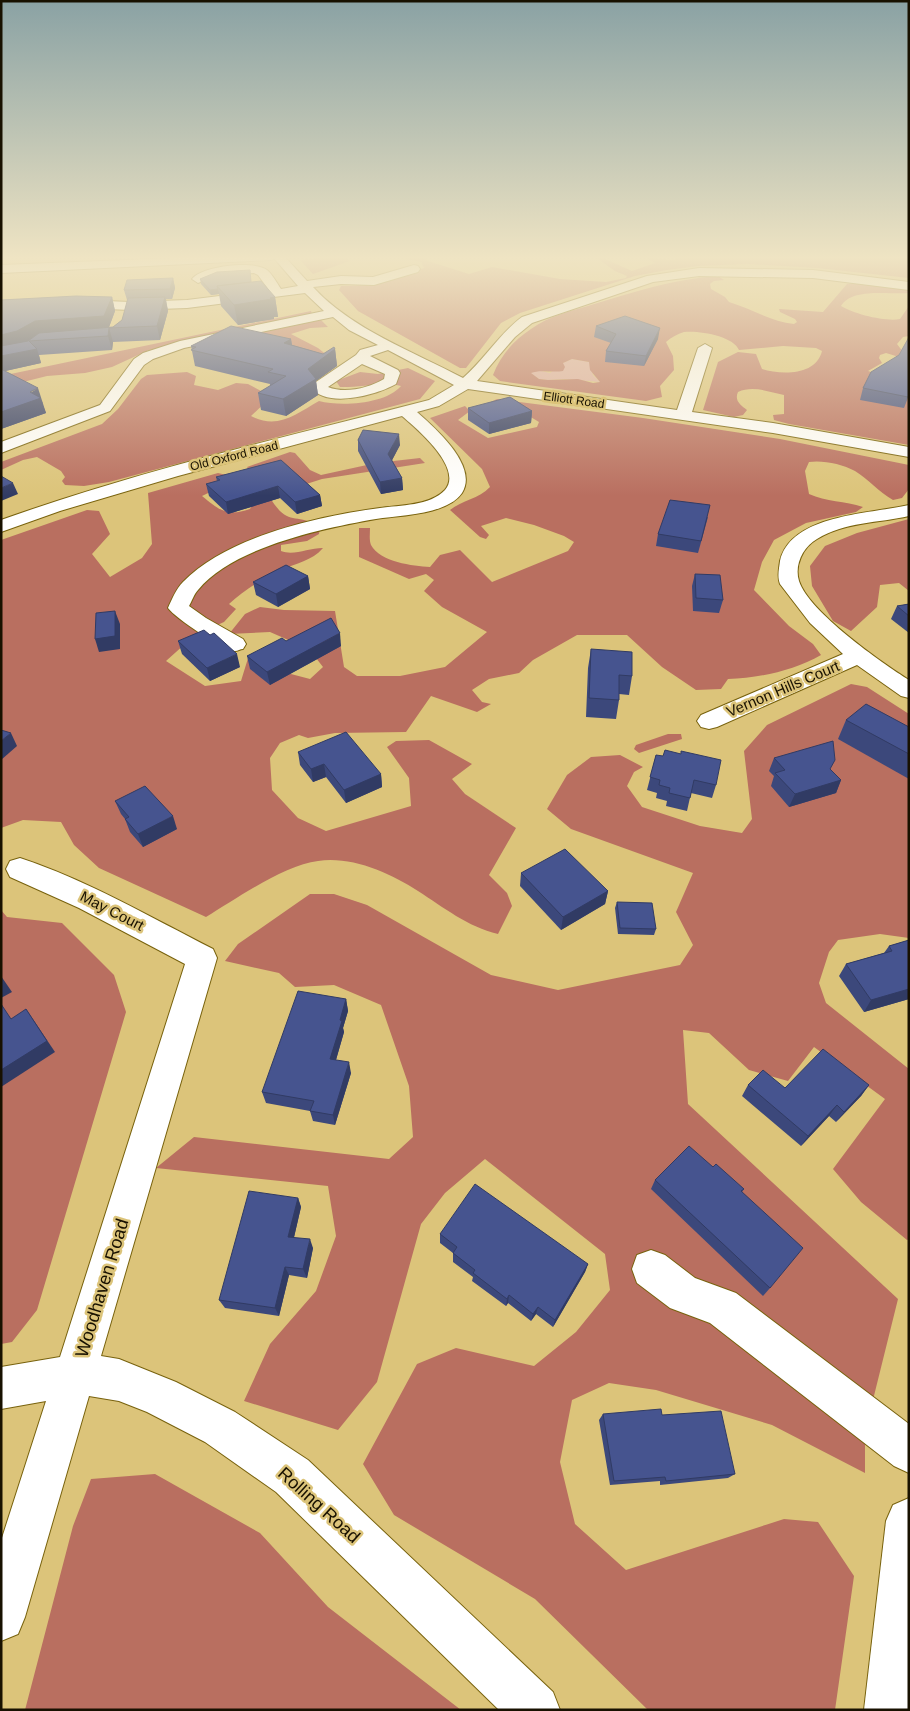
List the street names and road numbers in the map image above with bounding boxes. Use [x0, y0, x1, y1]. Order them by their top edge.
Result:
street label: Elliott Road [543, 389, 605, 411]
street label: Old Oxford Road [189, 438, 279, 474]
street label: Vernon Hills Court [724, 657, 843, 720]
street label: May Court [78, 887, 148, 934]
street label: Woodhaven Road [71, 1216, 133, 1360]
street label: Rolling Road [274, 1463, 364, 1547]

